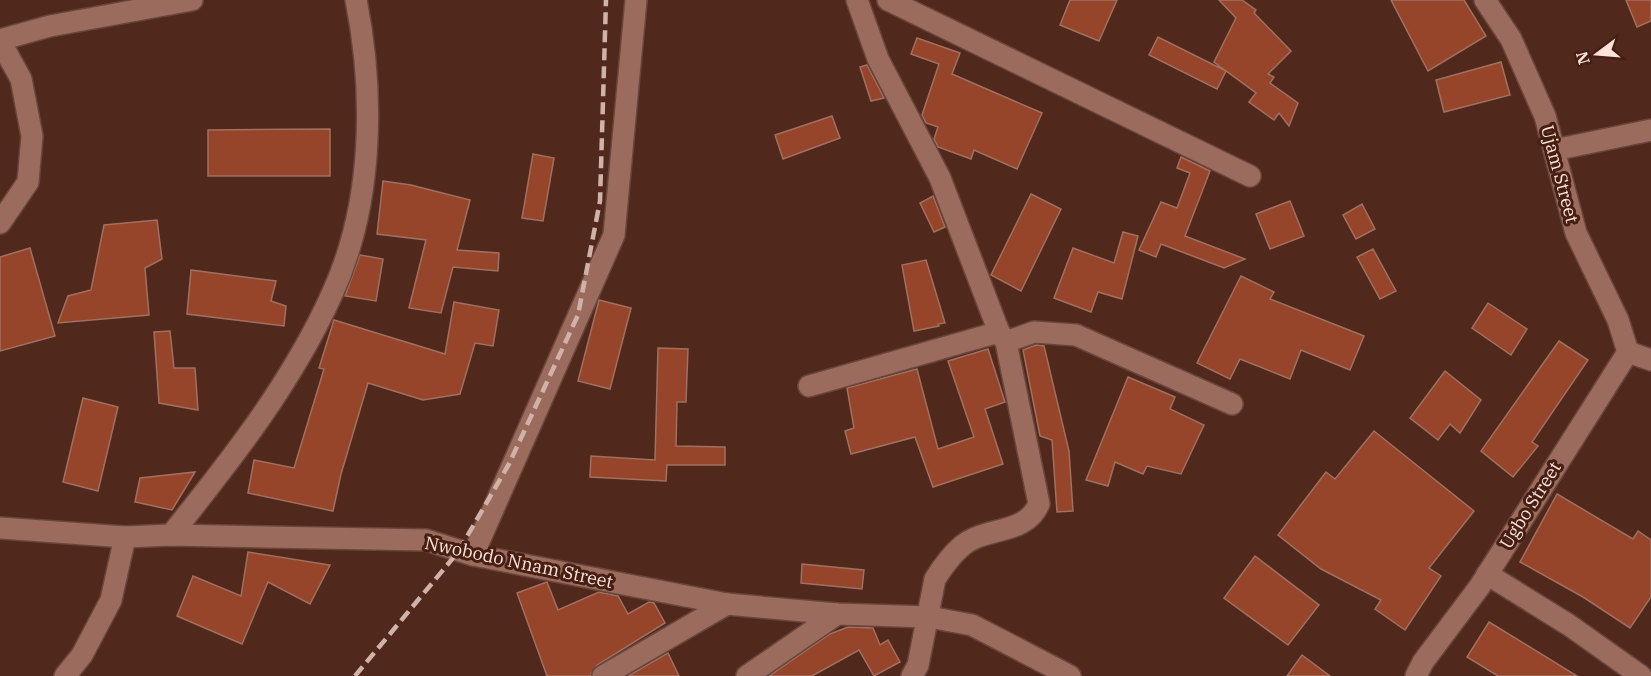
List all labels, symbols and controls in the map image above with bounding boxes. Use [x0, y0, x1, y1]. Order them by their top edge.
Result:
north arrow [1567, 24, 1627, 84]
text: N [1571, 49, 1594, 67]
street label: Ujam Street [1536, 123, 1584, 225]
street label: Ugbo Street [1494, 457, 1566, 553]
street label: Nwobodo Nnam Street [423, 531, 615, 593]

